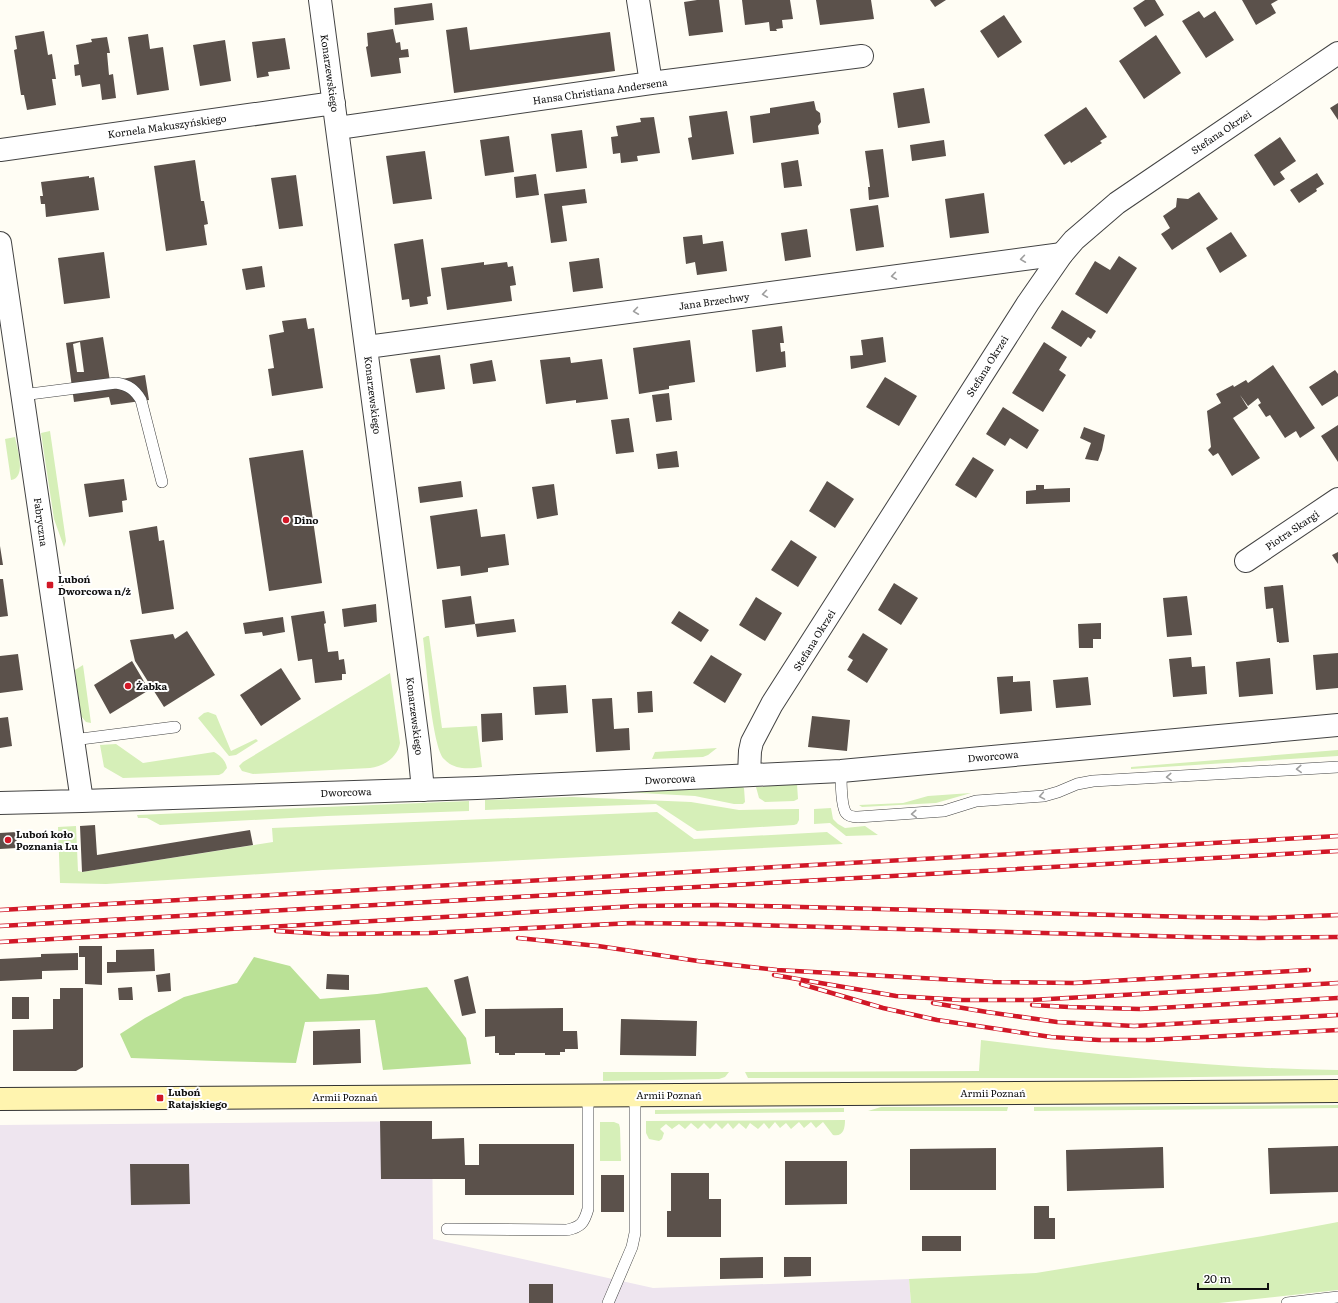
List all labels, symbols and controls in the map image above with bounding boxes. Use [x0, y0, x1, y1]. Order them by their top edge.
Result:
street label: Konarzewskiego [318, 33, 343, 113]
street label: Hansa Christiana Andersena [532, 74, 669, 107]
street label: Stefana Okrzei [1188, 105, 1254, 157]
street label: Kornela Makuszyńskiego [107, 110, 227, 141]
one-way arrow [1020, 254, 1026, 263]
one-way arrow [891, 271, 897, 280]
street label: Jana Brzechwy [678, 288, 751, 313]
one-way arrow [762, 289, 768, 298]
one-way arrow [633, 306, 640, 315]
street label: Stefana Okrzei [962, 332, 1012, 399]
street label: Konarzewskiego [361, 355, 386, 435]
street label: Fabryczna [31, 497, 52, 548]
street label: Piotra Skargi [1262, 506, 1322, 553]
place label: Dino [294, 512, 319, 527]
marker: Dino [281, 515, 291, 525]
place label: Luboń Dworcowa n/ż [58, 571, 131, 598]
marker: Luboń Dworcowa n/ż [45, 580, 55, 590]
street label: Stefana Okrzei [789, 606, 839, 673]
street label: Konarzewskiego [403, 676, 428, 756]
place label: Żabka [136, 678, 168, 693]
marker: Żabka [123, 681, 133, 691]
street label: Dworcowa [967, 746, 1020, 765]
one-way arrow [1296, 764, 1302, 773]
street label: Dworcowa [644, 770, 696, 787]
one-way arrow [1166, 772, 1172, 781]
street label: Dworcowa [320, 783, 372, 800]
one-way arrow [1039, 791, 1045, 799]
one-way arrow [911, 809, 917, 818]
place label: Luboń koło Poznania Lu [16, 826, 78, 853]
marker: Luboń koło Poznania Lu [3, 835, 13, 845]
place label: Luboń Ratajskiego [168, 1084, 227, 1111]
street label: Armii Poznań [960, 1085, 1026, 1100]
street label: Armii Poznań [636, 1087, 702, 1102]
street label: Armii Poznań [312, 1089, 378, 1104]
marker: Luboń Ratajskiego [155, 1093, 165, 1103]
scale bar [1198, 1265, 1268, 1291]
text: 20 m [1204, 1269, 1231, 1287]

